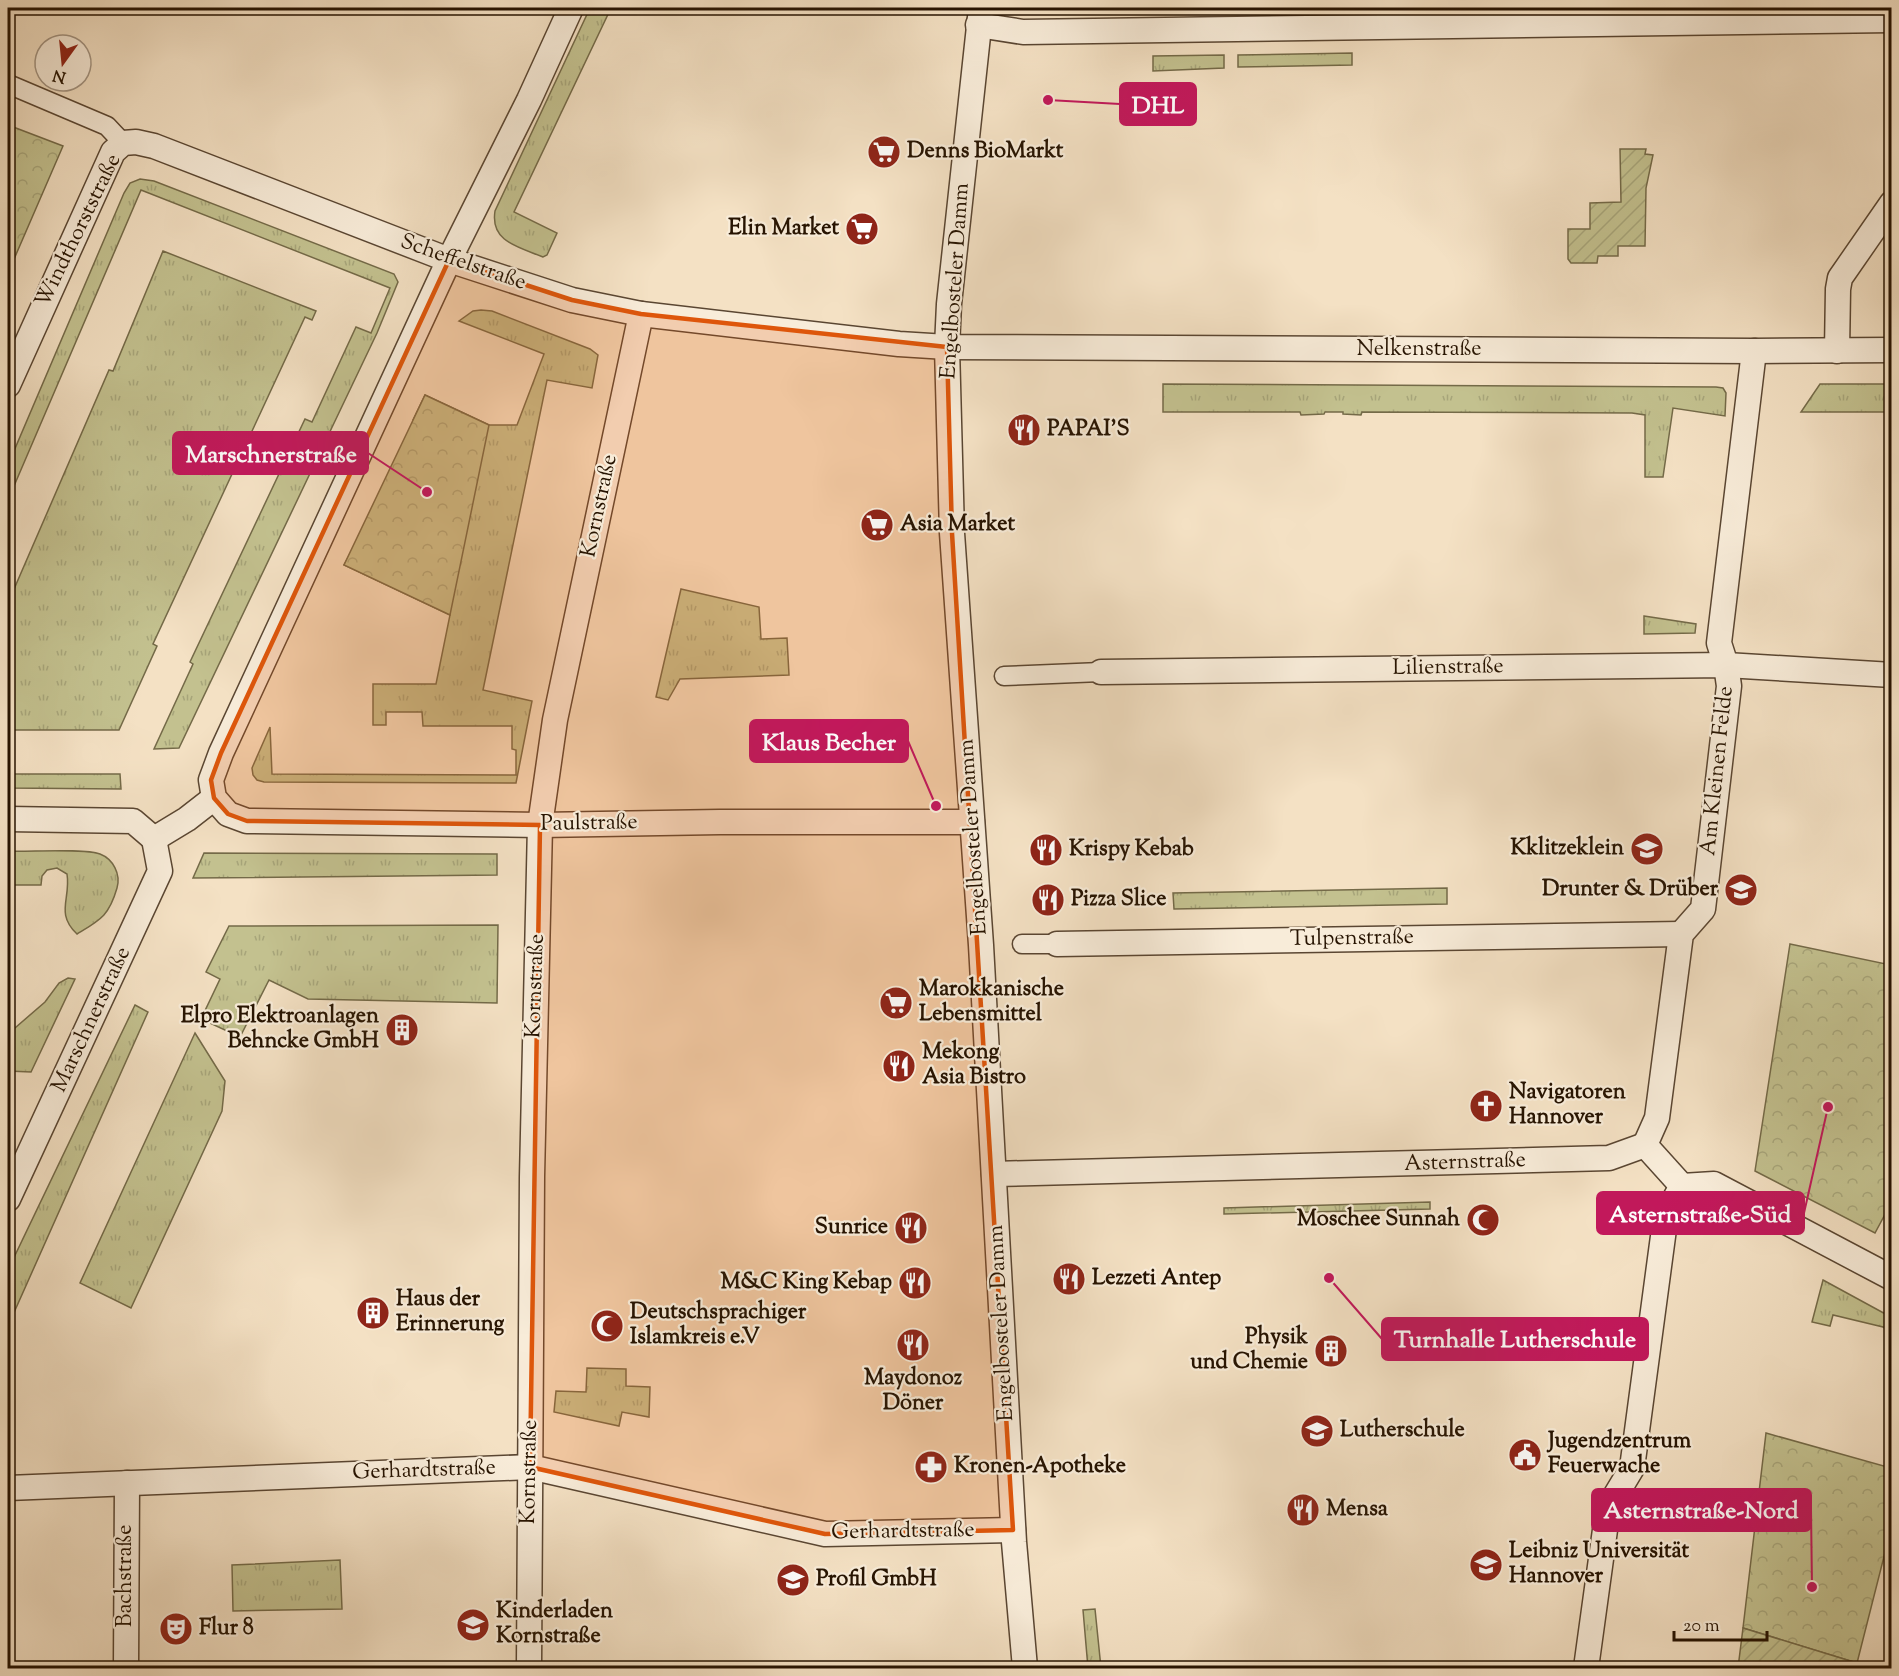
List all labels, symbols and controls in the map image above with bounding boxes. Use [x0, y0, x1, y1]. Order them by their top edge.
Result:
north arrow [33, 33, 93, 93]
text: N [50, 62, 69, 88]
callout: DHL [1120, 83, 1196, 125]
text: DHL [1132, 90, 1185, 124]
supermarket icon: Denns BioMarkt [866, 134, 902, 170]
place label: Denns BioMarkt [907, 136, 1064, 168]
street label: Windthorststraße [28, 149, 130, 313]
street label: Engelbosteler Damm [933, 182, 979, 380]
supermarket icon: Elin Market [844, 211, 880, 247]
place label: Elin Market [728, 213, 839, 245]
street label: Scheffelstraße [396, 226, 530, 300]
street label: Nelkenstraße [1357, 334, 1481, 366]
restaurant icon: PAPAI'S [1006, 412, 1042, 448]
place label: PAPAI'S [1047, 414, 1130, 446]
callout: Marschnerstraße [173, 432, 368, 474]
text: Marschnerstraße [185, 439, 357, 473]
street label: Kornstraße [573, 451, 627, 561]
supermarket icon: Asia Market [859, 507, 895, 543]
place label: Asia Market [900, 509, 1015, 541]
street label: Lilienstraße [1392, 651, 1504, 685]
street label: Am Kleinen Felde [1693, 685, 1743, 857]
callout: Klaus Becher [750, 720, 908, 762]
text: Klaus Becher [762, 727, 897, 761]
street label: Engelbosteler Damm [951, 738, 997, 936]
street label: Paulstraße [540, 807, 638, 841]
school or university icon: Kklitzeklein [1629, 831, 1665, 867]
restaurant icon: Krispy Kebab [1028, 832, 1064, 868]
place label: Kklitzeklein [1510, 833, 1624, 865]
place label: Krispy Kebab [1069, 834, 1194, 866]
school or university icon: Drunter & Drüber [1723, 872, 1759, 908]
place label: Drunter & Drüber [1542, 874, 1719, 906]
restaurant icon: Pizza Slice [1030, 882, 1066, 918]
place label: Pizza Slice [1071, 884, 1166, 916]
street label: Tulpenstraße [1290, 922, 1414, 956]
street label: Kornstraße [518, 933, 554, 1039]
street label: Marschnerstraße [44, 942, 140, 1098]
place label: Marokkanische Lebensmittel [919, 974, 1064, 1031]
supermarket icon: Marokkanische Lebensmittel [878, 985, 914, 1021]
place label: Elpro Elektroanlagen Behncke GmbH [181, 1001, 380, 1058]
building icon: Elpro Elektroanlagen Behncke GmbH [384, 1012, 420, 1048]
place label: Mekong Asia Bistro [922, 1037, 1026, 1094]
restaurant icon: Mekong Asia Bistro [881, 1048, 917, 1084]
place label: Navigatoren Hannover [1509, 1077, 1626, 1134]
church icon: Navigatoren Hannover [1468, 1088, 1504, 1124]
street label: Asternstraße [1404, 1145, 1526, 1181]
callout: Asternstraße-Süd [1597, 1192, 1804, 1234]
text: Asternstraße-Süd [1609, 1199, 1792, 1233]
mosque icon: Moschee Sunnah [1465, 1202, 1501, 1238]
place label: Moschee Sunnah [1297, 1204, 1460, 1236]
restaurant icon: Sunrice [893, 1210, 929, 1246]
place label: Sunrice [815, 1212, 888, 1244]
street label: Engelbosteler Damm [981, 1224, 1023, 1422]
restaurant icon: Lezzeti Antep [1051, 1261, 1087, 1297]
place label: Lezzeti Antep [1092, 1263, 1221, 1295]
restaurant icon: M&C King Kebap [897, 1265, 933, 1301]
place label: M&C King Kebap [721, 1267, 892, 1299]
place label: Haus der Erinnerung [396, 1284, 505, 1341]
building icon: Haus der Erinnerung [355, 1295, 391, 1331]
place label: Deutschsprachiger Islamkreis e.V [630, 1297, 807, 1354]
mosque icon: Deutschsprachiger Islamkreis e.V [589, 1308, 625, 1344]
callout: Turnhalle Lutherschule [1382, 1318, 1648, 1360]
place label: Physik und Chemie [1190, 1322, 1308, 1379]
text: Turnhalle Lutherschule [1394, 1324, 1636, 1358]
restaurant icon: Maydonoz Döner [895, 1327, 931, 1363]
building icon: Physik und Chemie [1313, 1333, 1349, 1369]
place label: Maydonoz Döner [864, 1363, 963, 1420]
school or university icon: Lutherschule [1299, 1413, 1335, 1449]
place label: Lutherschule [1340, 1415, 1465, 1447]
street label: Kornstraße [513, 1419, 547, 1525]
place label: Jugendzentrum Feuerwache [1546, 1426, 1692, 1483]
public building icon: Jugendzentrum Feuerwache [1507, 1437, 1543, 1473]
pharmacy icon: Kronen-Apotheke [913, 1449, 949, 1485]
place label: Kronen-Apotheke [954, 1451, 1126, 1483]
street label: Gerhardtstraße [352, 1453, 496, 1489]
callout: Asternstraße-Nord [1592, 1489, 1811, 1531]
restaurant icon: Mensa [1285, 1492, 1321, 1528]
place label: Mensa [1326, 1494, 1389, 1526]
text: Asternstraße-Nord [1603, 1495, 1799, 1529]
street label: Gerhardtstraße [831, 1515, 975, 1549]
street label: Bachstraße [110, 1525, 142, 1627]
place label: Leibniz Universität Hannover [1509, 1536, 1690, 1593]
school or university icon: Leibniz Universität Hannover [1468, 1547, 1504, 1583]
school or university icon: Profil GmbH [775, 1562, 811, 1598]
place label: Profil GmbH [816, 1564, 937, 1596]
place label: Kinderladen Kornstraße [496, 1596, 613, 1653]
scale bar [1674, 1604, 1767, 1642]
school or university icon: Kinderladen Kornstraße [455, 1607, 491, 1643]
theatre icon: Flur 8 [158, 1611, 194, 1647]
place label: Flur 8 [199, 1613, 254, 1645]
text: 20 m [1683, 1614, 1720, 1640]

